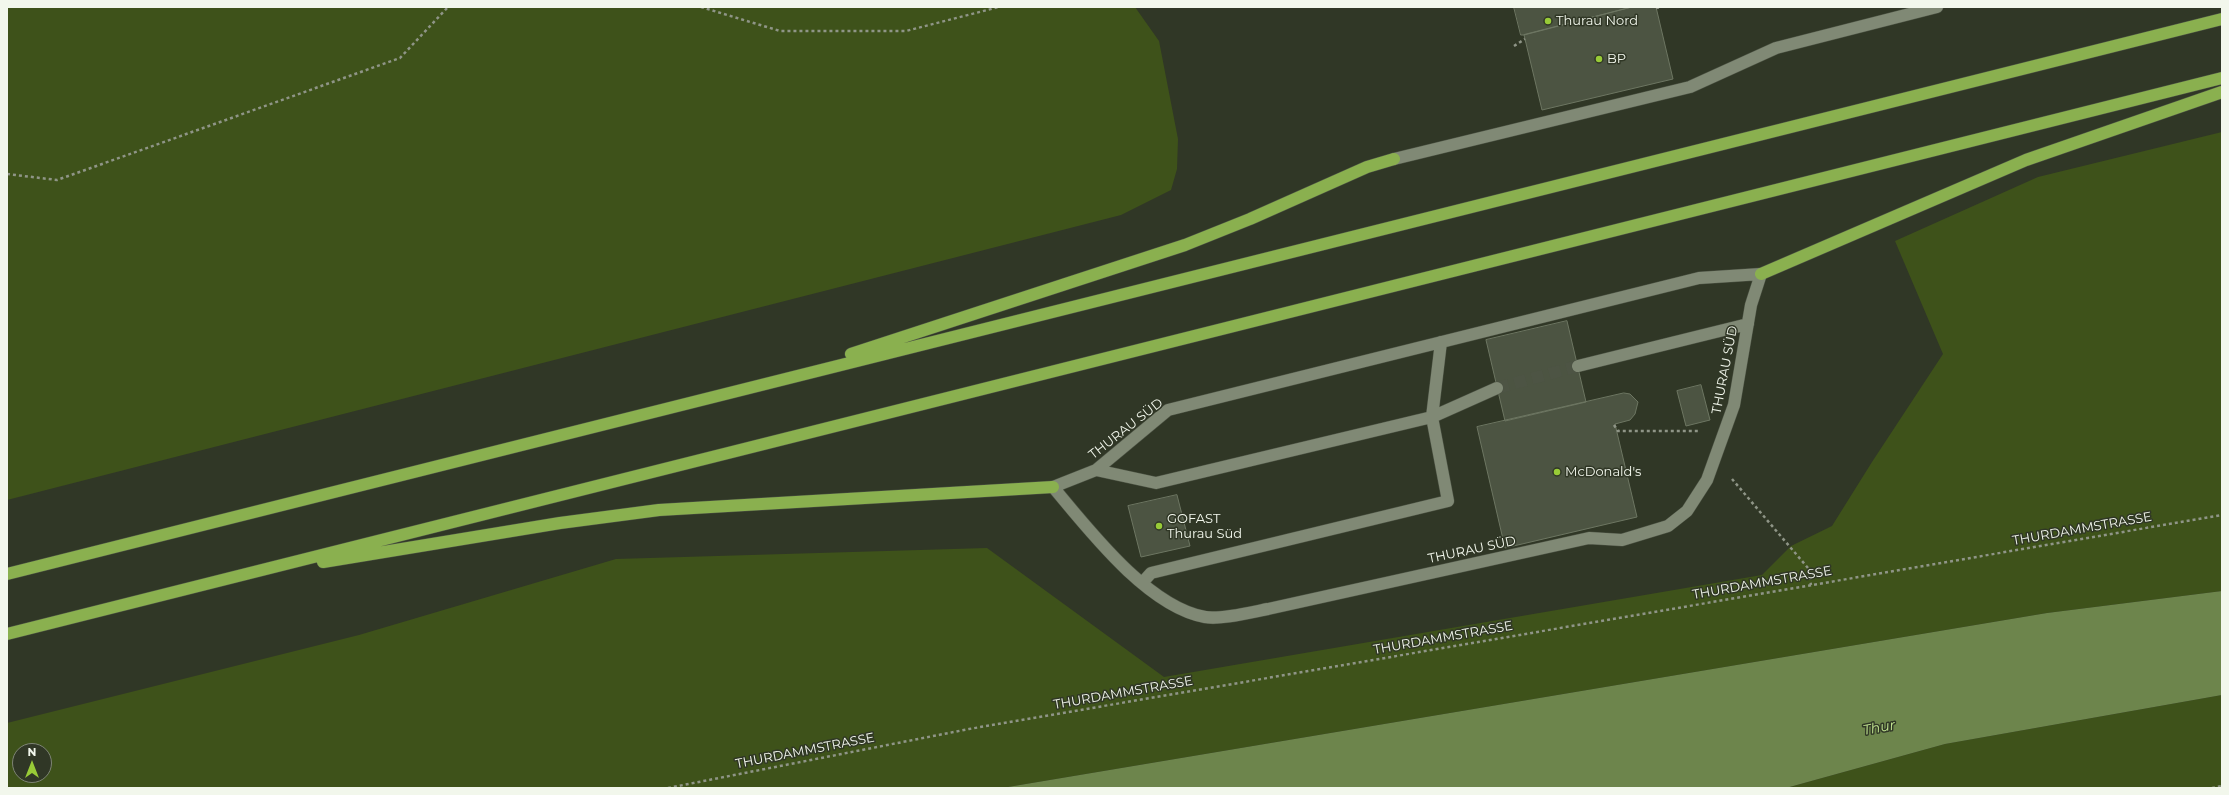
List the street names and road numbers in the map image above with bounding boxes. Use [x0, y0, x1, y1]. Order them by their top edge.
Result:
street label: THURAU SÜD [1709, 325, 1741, 415]
street label: THURAU SÜD [1086, 395, 1166, 463]
street label: THURDAMMSTRASSE [2011, 509, 2153, 549]
street label: THURAU SÜD [1427, 533, 1517, 567]
street label: THURDAMMSTRASSE [1691, 563, 1833, 603]
street label: THURDAMMSTRASSE [1372, 618, 1514, 658]
street label: THURDAMMSTRASSE [1052, 673, 1194, 713]
street label: THURDAMMSTRASSE [734, 730, 876, 772]

